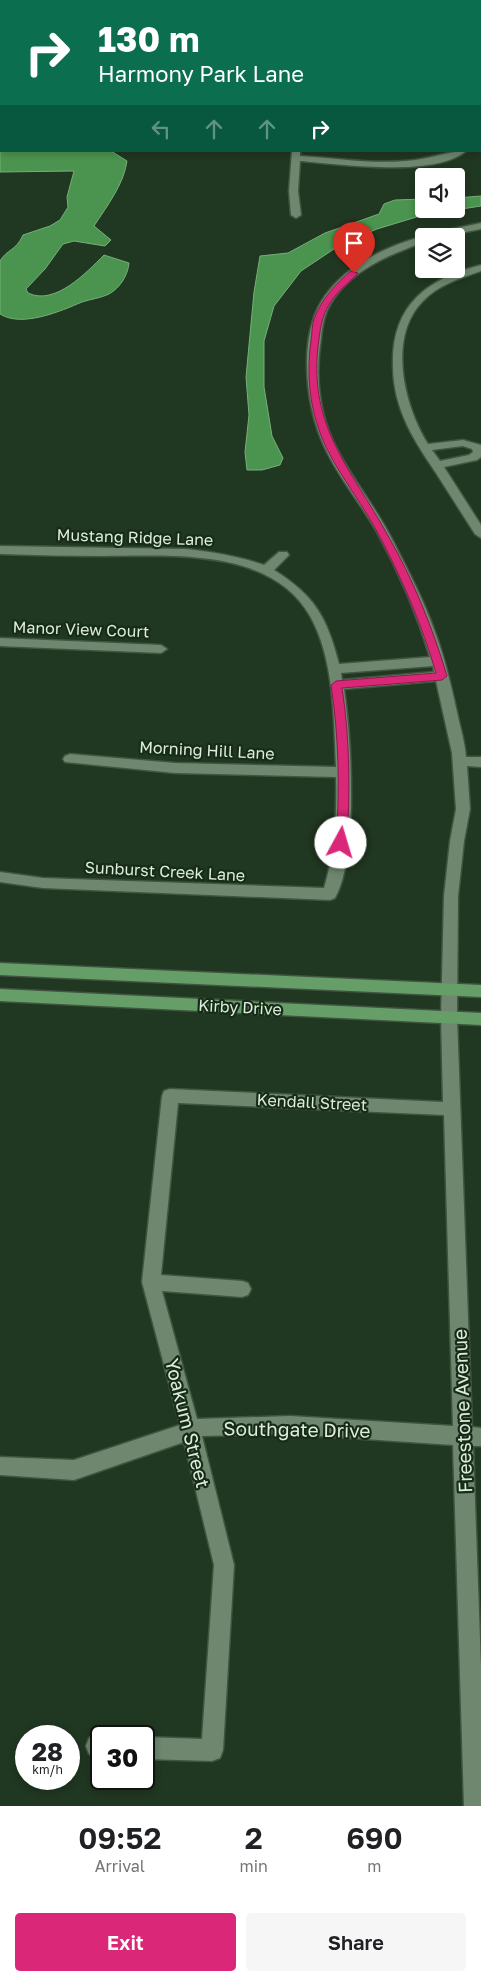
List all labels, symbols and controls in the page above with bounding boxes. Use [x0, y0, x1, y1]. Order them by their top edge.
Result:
text: 130 m [98, 18, 200, 60]
icon: right [15, 20, 80, 85]
text: Harmony Park Lane [98, 60, 304, 87]
icon: left [147, 115, 175, 143]
icon: ahead [200, 115, 228, 143]
icon: ahead [253, 115, 281, 143]
icon: right [306, 115, 334, 143]
map controls [415, 168, 465, 278]
button: sound [415, 168, 465, 218]
pin [333, 222, 375, 273]
button: layers [415, 228, 465, 278]
icon: arrive [340, 229, 368, 257]
street label: Mustang Ridge Lane [56, 524, 214, 550]
street label: Manor View Court [12, 617, 150, 641]
street label: Morning Hill Lane [139, 736, 275, 764]
position arrow [314, 816, 366, 868]
street label: Sunburst Creek Lane [84, 857, 246, 885]
street label: Kirby Drive [198, 995, 282, 1019]
street label: Kendall Street [256, 1089, 368, 1115]
street label: Freestone Avenue [448, 1329, 476, 1493]
street label: Yoakum Street [161, 1356, 215, 1490]
street label: Southgate Drive [223, 1416, 371, 1442]
speed limit sign: 30 [90, 1725, 155, 1790]
text: 28 [32, 1736, 63, 1767]
text: km/h [32, 1762, 63, 1777]
text: 09:52 [78, 1820, 161, 1856]
text: 2 [245, 1820, 263, 1856]
text: 690 [346, 1820, 403, 1856]
text: Arrival [95, 1856, 145, 1876]
text: min [240, 1856, 268, 1876]
text: m [367, 1856, 382, 1876]
button: Exit [15, 1913, 236, 1971]
button: Share [246, 1913, 466, 1971]

